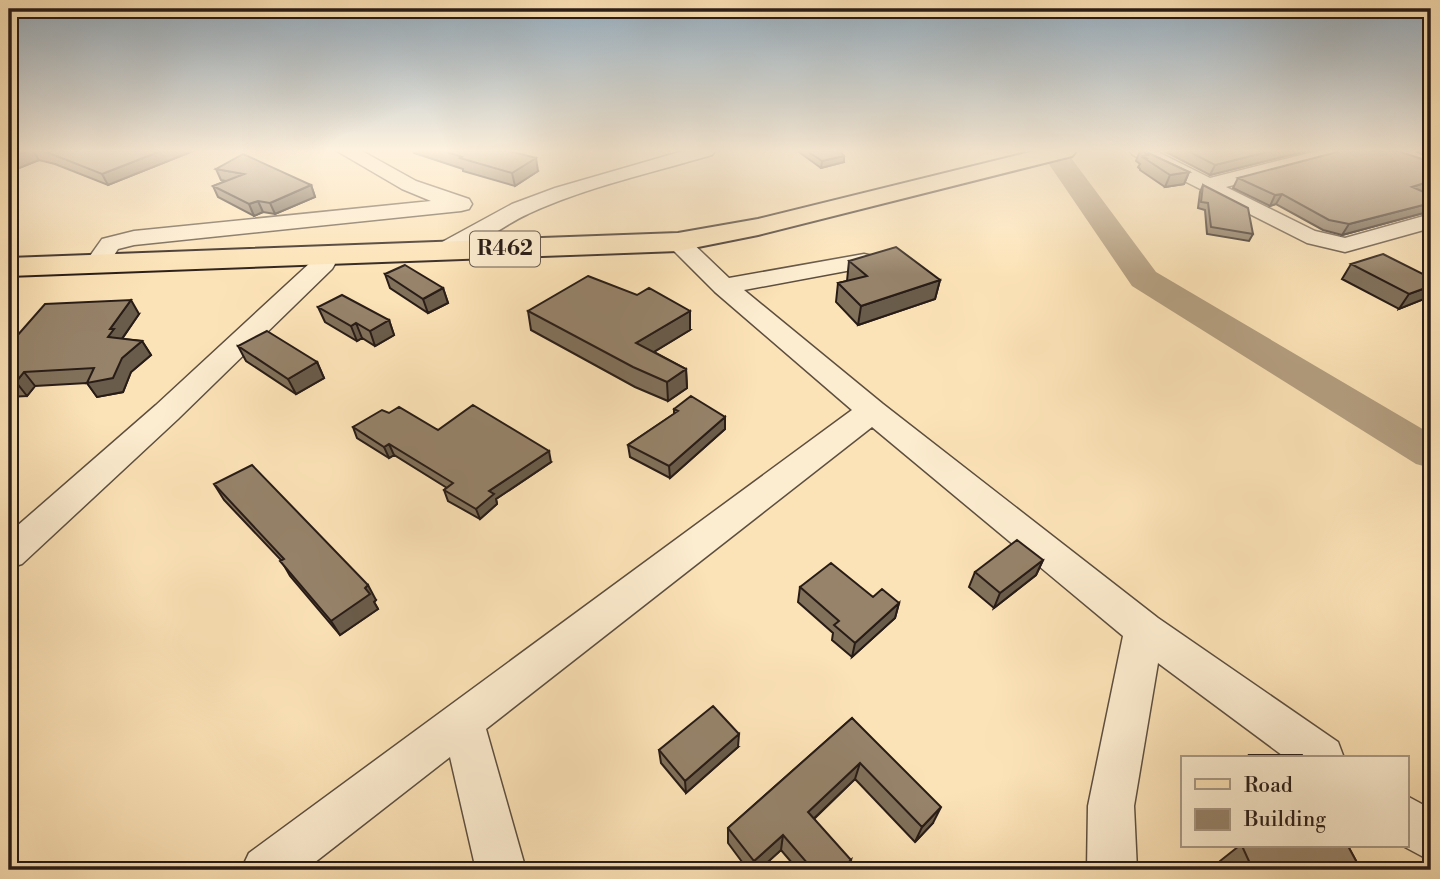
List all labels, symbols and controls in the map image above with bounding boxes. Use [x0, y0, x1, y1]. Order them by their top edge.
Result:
road number: R462 [470, 232, 540, 266]
legend [1181, 756, 1408, 848]
text: Road [1244, 773, 1293, 799]
text: Building [1243, 807, 1326, 833]

